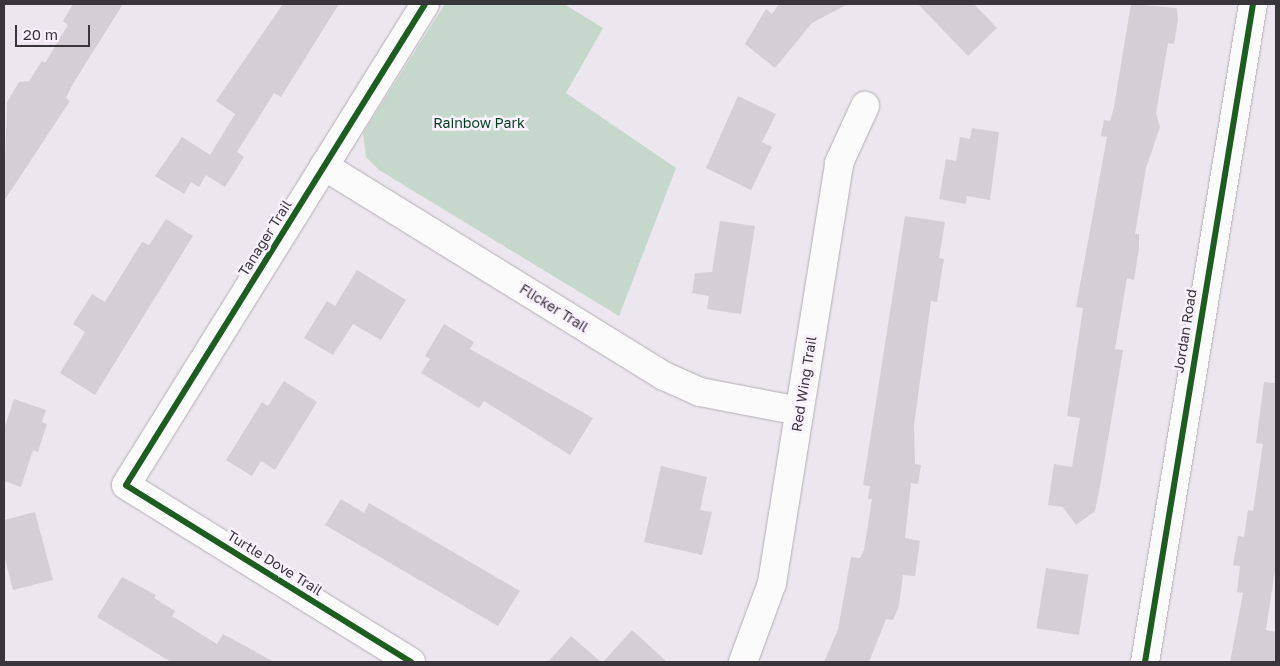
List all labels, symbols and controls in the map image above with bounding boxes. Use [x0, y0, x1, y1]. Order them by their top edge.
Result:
scale bar [18, 15, 92, 47]
text: 20 m [23, 25, 58, 43]
park label: Rainbow Park [433, 115, 525, 131]
street label: Tanager Trail [235, 197, 295, 279]
street label: Flicker Trail [517, 280, 591, 336]
street label: Jordan Road [1170, 288, 1200, 374]
street label: Red Wing Trail [788, 335, 820, 433]
street label: Turtle Dove Trail [224, 527, 326, 599]

